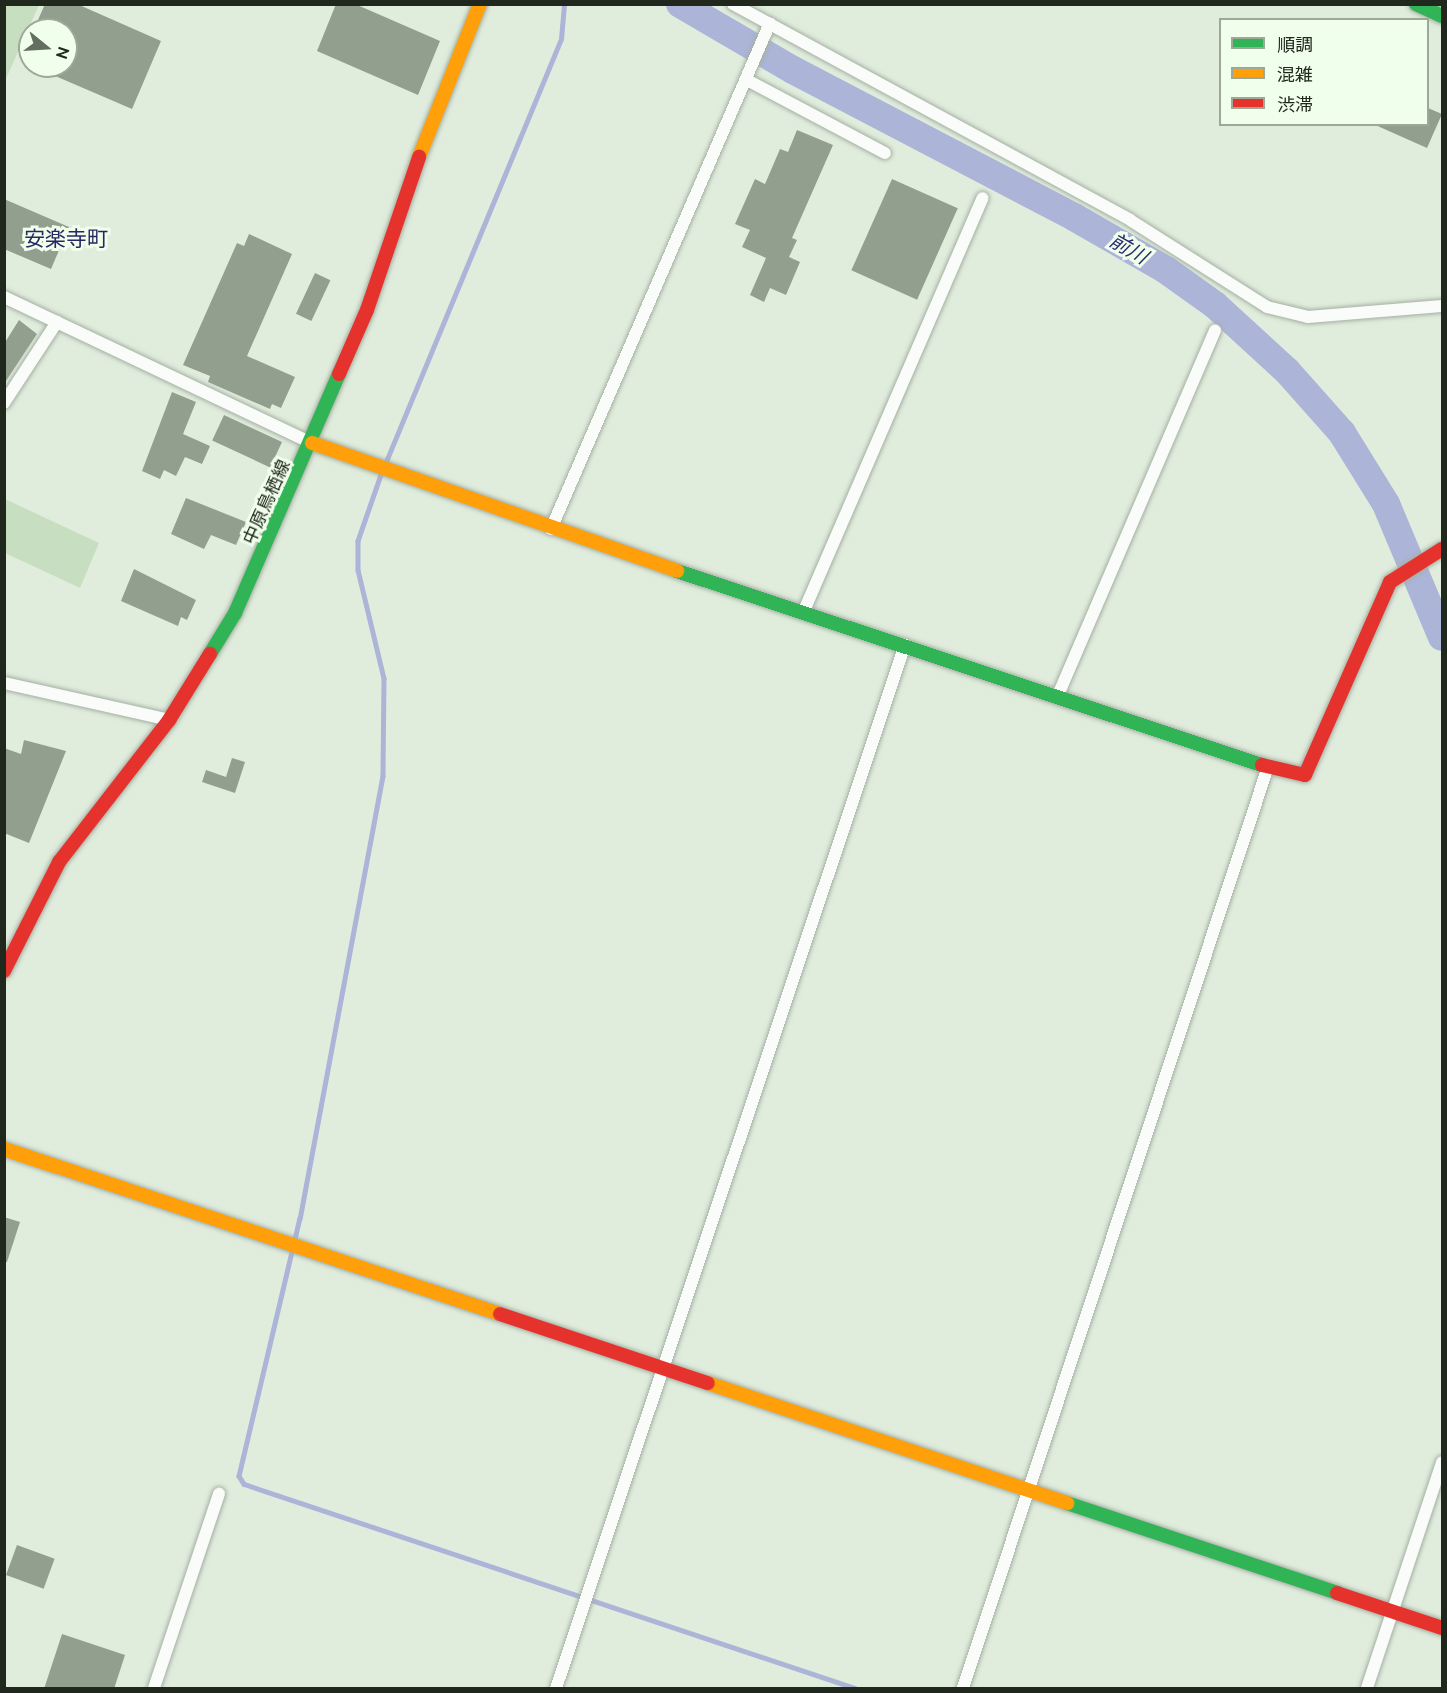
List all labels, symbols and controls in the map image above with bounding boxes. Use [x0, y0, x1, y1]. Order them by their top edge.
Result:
north arrow [18, 18, 78, 78]
legend [1219, 18, 1429, 126]
text: 順調 [1277, 34, 1313, 54]
text: N [53, 44, 74, 61]
text: 混雑 [1277, 64, 1313, 84]
text: 渋滞 [1277, 94, 1313, 114]
district label: 安楽寺町 [24, 225, 108, 251]
water label: 前川 [1106, 228, 1152, 268]
street label: 中原鳥栖線 [238, 456, 294, 548]

